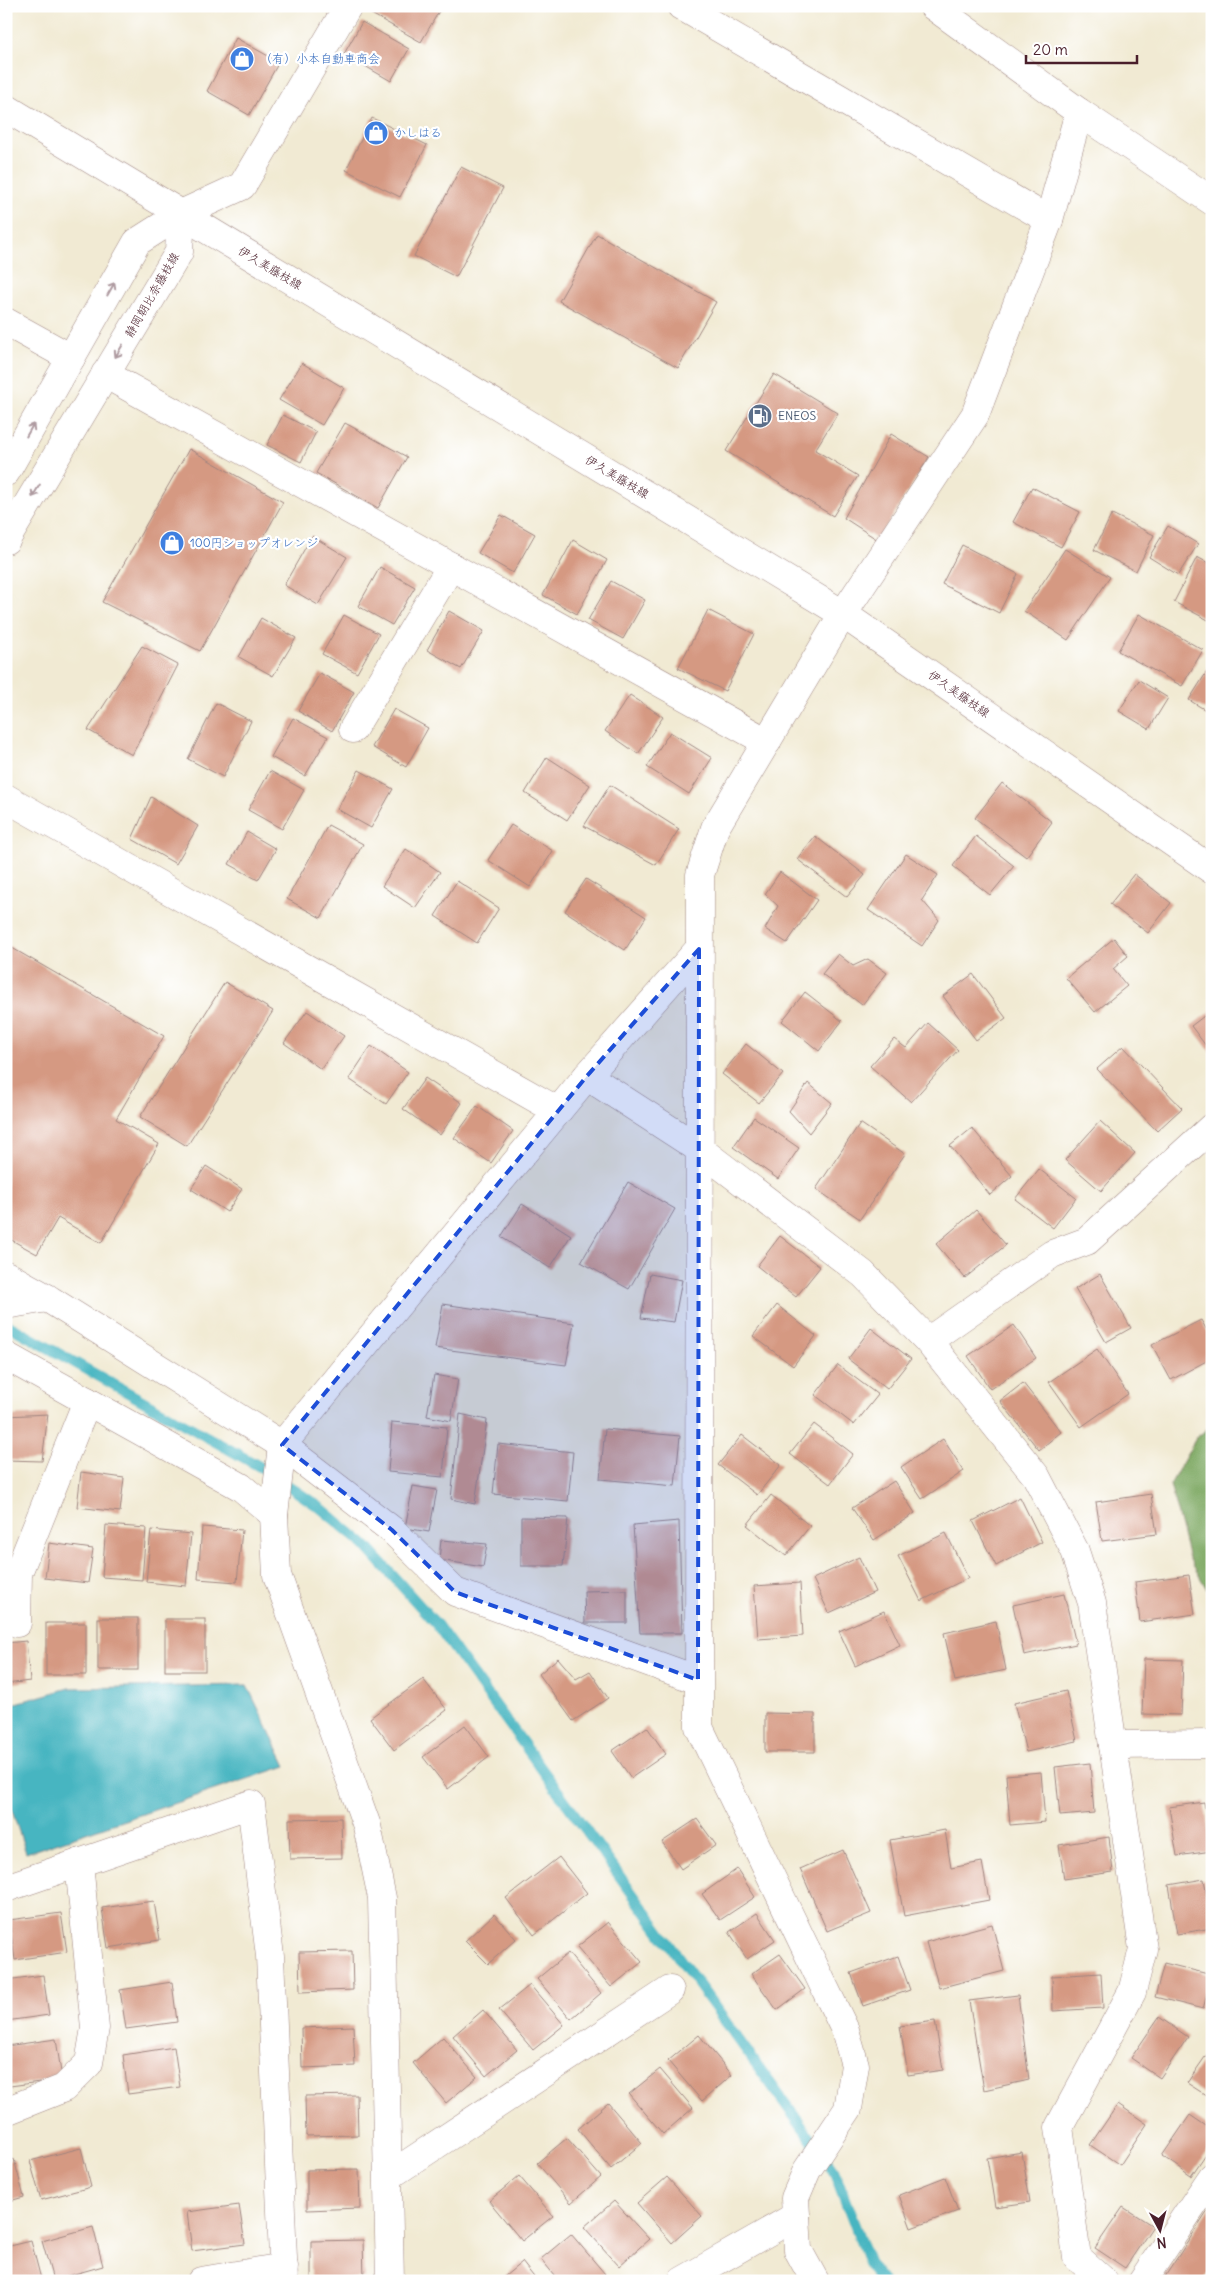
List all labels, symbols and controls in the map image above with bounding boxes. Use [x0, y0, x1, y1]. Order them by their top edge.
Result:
scale bar [1026, 32, 1137, 64]
text: 20 m [1033, 40, 1068, 59]
shop icon: （有）小本自動車商会 [229, 46, 255, 72]
place label: （有）小本自動車商会 [260, 51, 380, 66]
shop icon: かしはる [363, 120, 389, 146]
place label: かしはる [394, 125, 442, 140]
street label: 伊久美藤枝線 [236, 243, 305, 293]
street label: 静岡朝比奈藤枝線 [121, 249, 182, 340]
one-way arrow [106, 282, 116, 296]
one-way arrow [114, 344, 124, 358]
fuel station icon: ENEOS [747, 403, 773, 429]
place label: ENEOS [778, 408, 817, 423]
one-way arrow [26, 423, 36, 438]
street label: 伊久美藤枝線 [583, 452, 652, 502]
one-way arrow [30, 483, 40, 497]
shop icon: 100円ショップオレンジ [159, 530, 185, 556]
place label: 100円ショップオレンジ [190, 535, 318, 550]
street label: 伊久美藤枝線 [925, 667, 993, 720]
north arrow [1136, 2204, 1186, 2254]
text: N [1156, 2233, 1167, 2252]

